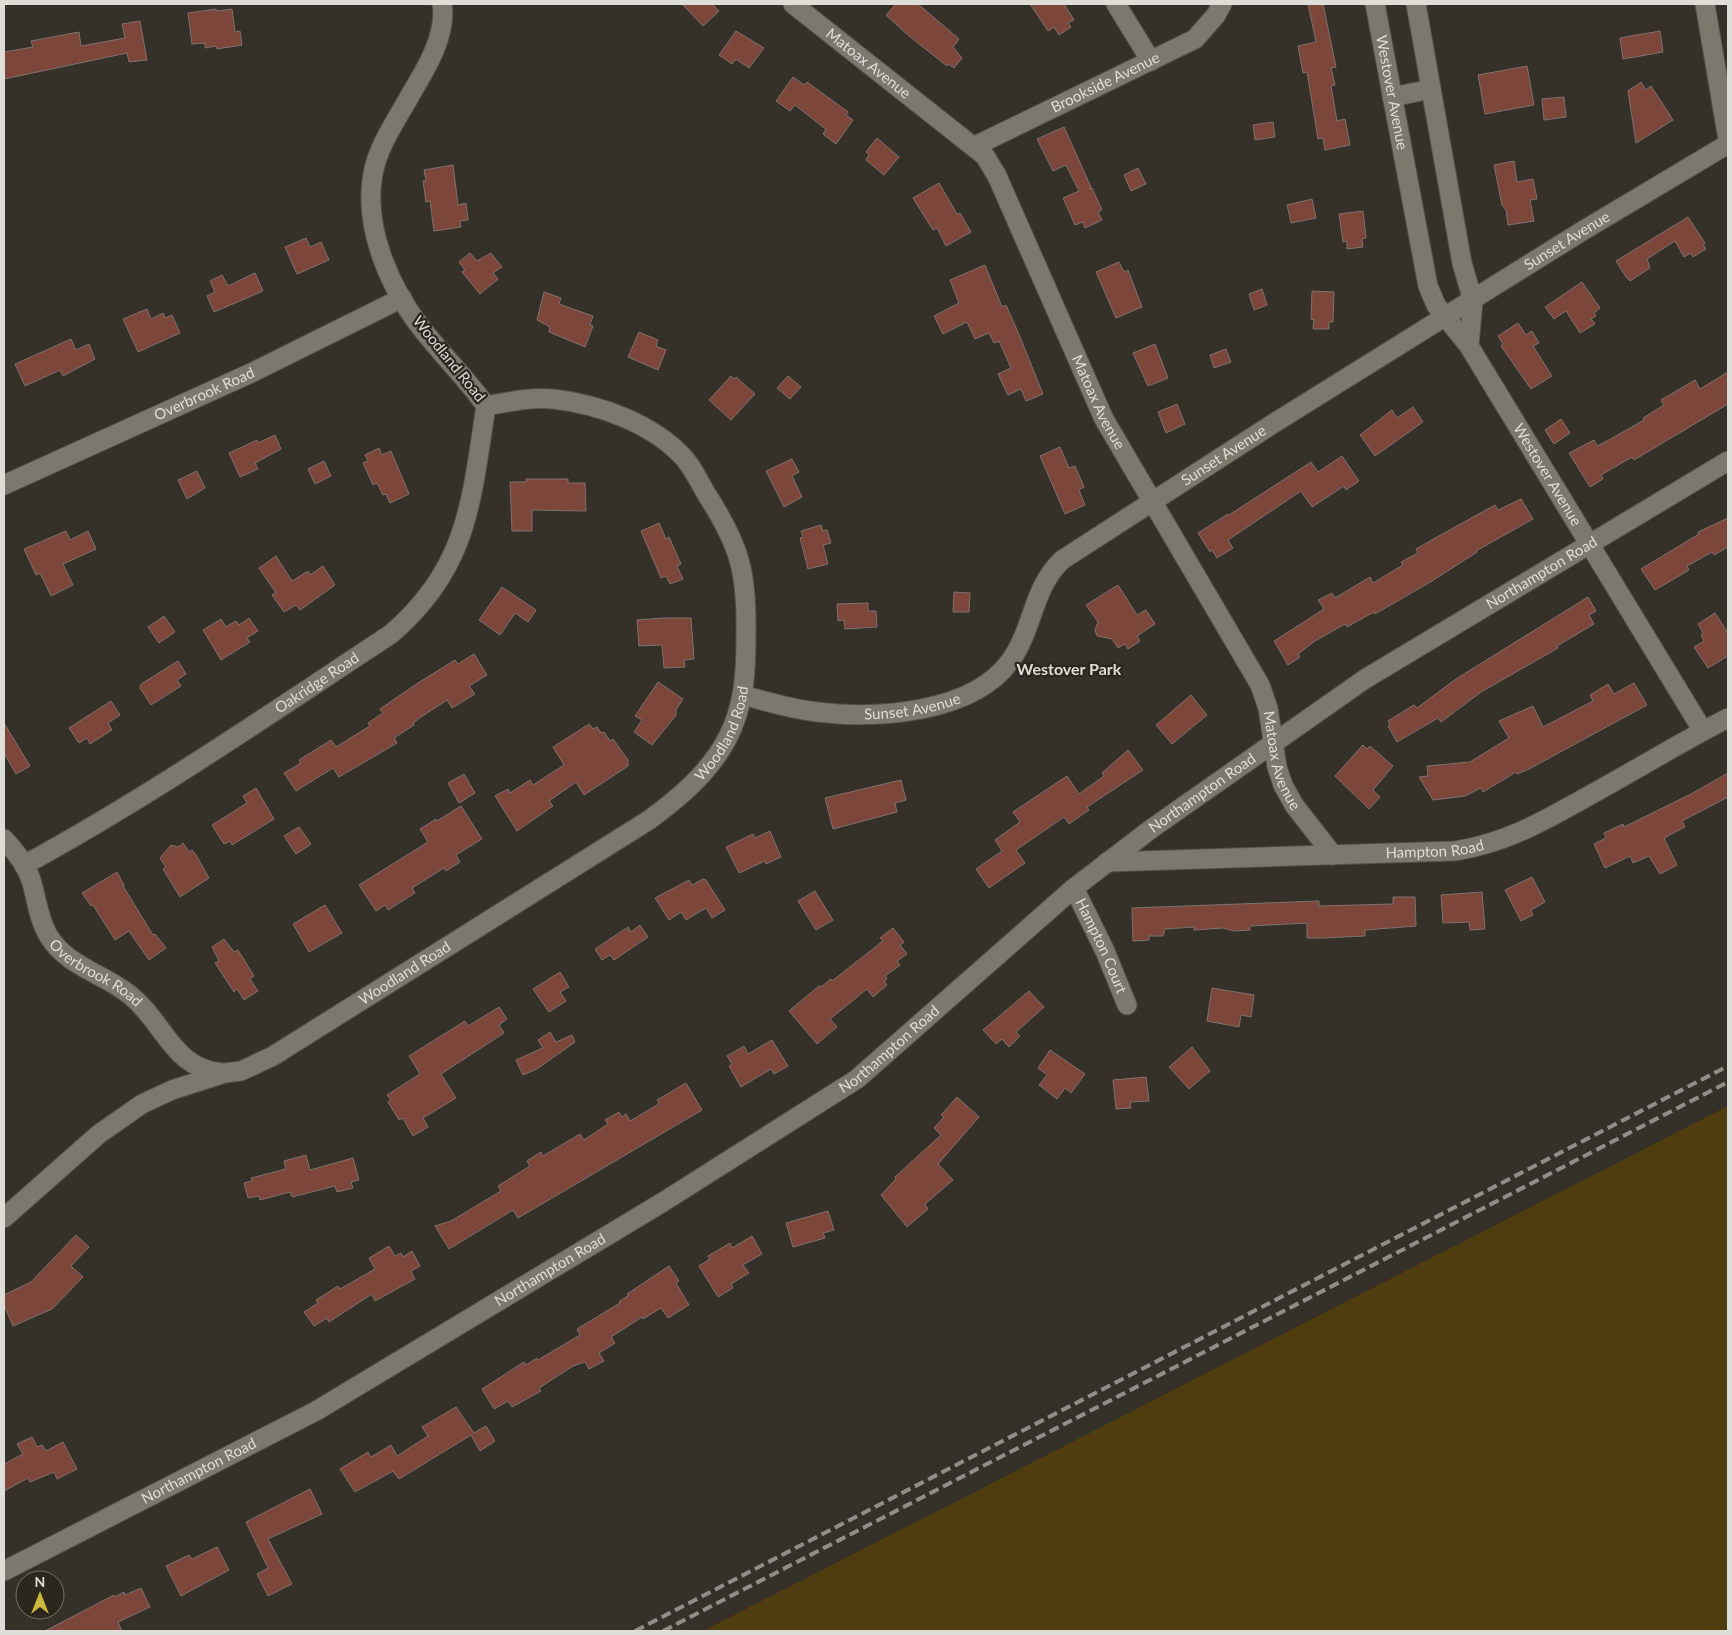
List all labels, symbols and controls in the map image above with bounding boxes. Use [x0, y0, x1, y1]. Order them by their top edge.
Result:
street label: Matoax Avenue [823, 24, 915, 102]
street label: Westover Avenue [1373, 33, 1412, 151]
street label: Brookside Avenue [1048, 48, 1162, 116]
street label: Sunset Avenue [1520, 207, 1613, 273]
street label: Woodland Road [410, 312, 490, 405]
street label: Matoax Avenue [1069, 352, 1130, 452]
street label: Overbrook Road [151, 363, 257, 424]
street label: Westover Avenue [1510, 420, 1586, 529]
street label: Sunset Avenue [1177, 421, 1269, 489]
street label: Northampton Road [1482, 532, 1600, 612]
street label: Oakridge Road [271, 648, 362, 717]
district label: Westover Park [1017, 659, 1122, 678]
street label: Woodland Road [690, 684, 751, 784]
street label: Sunset Avenue [864, 689, 963, 722]
street label: Matoax Avenue [1261, 710, 1305, 814]
street label: Northampton Road [1145, 749, 1259, 836]
street label: Hampton Road [1385, 835, 1486, 861]
street label: Hampton Court [1072, 895, 1132, 997]
street label: Overbrook Road [46, 935, 147, 1010]
street label: Woodland Road [355, 937, 453, 1008]
street label: Northampton Road [835, 1001, 942, 1096]
street label: Northampton Road [491, 1229, 608, 1309]
street label: Northampton Road [138, 1433, 259, 1507]
north arrow [15, 1570, 65, 1620]
text: N [35, 1573, 45, 1590]

